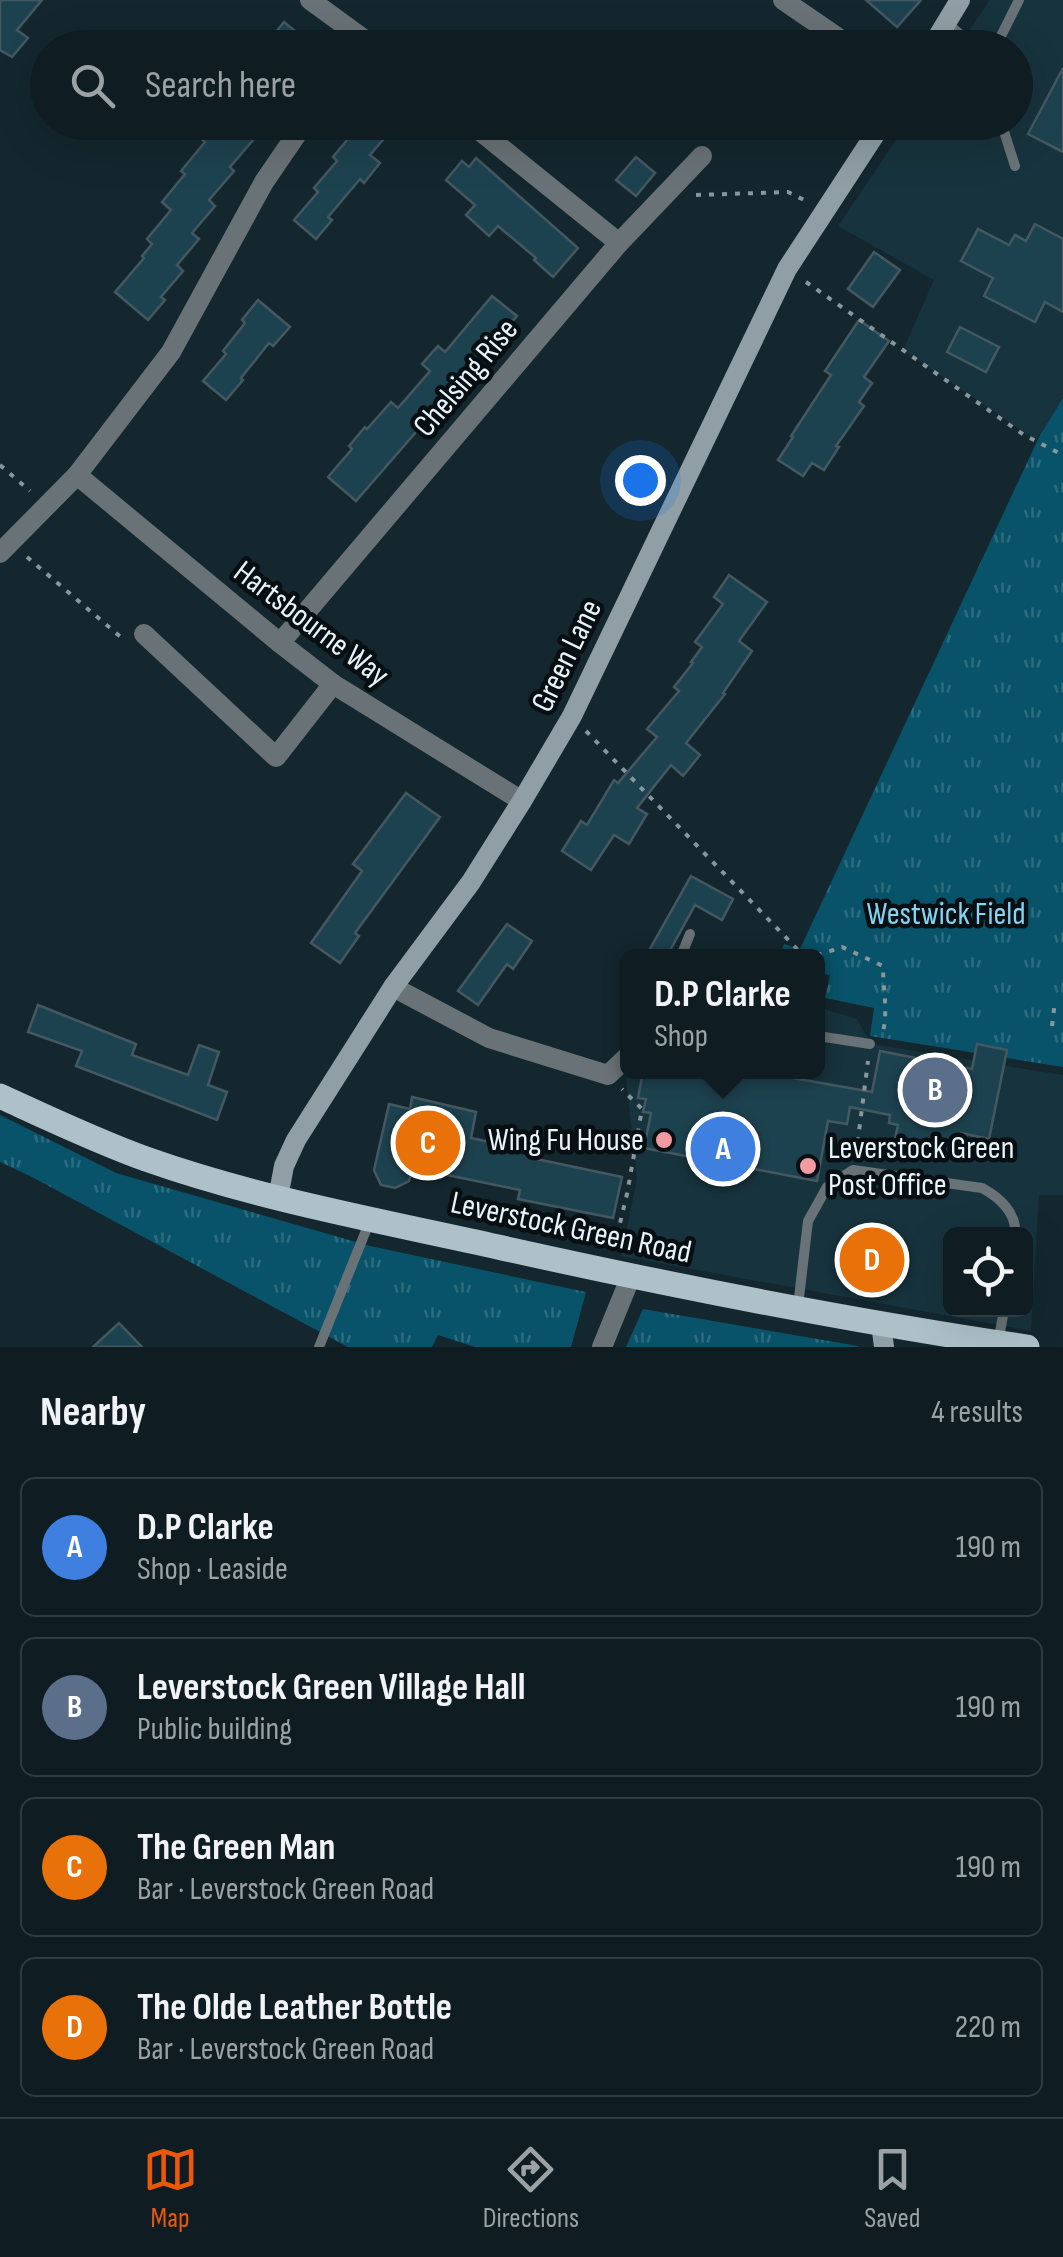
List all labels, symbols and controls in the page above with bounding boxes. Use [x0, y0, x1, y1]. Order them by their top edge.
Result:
search box [30, 30, 1033, 140]
icon: search [65, 58, 120, 113]
text: Search here [145, 63, 296, 108]
street label: Chelsing Rise [405, 311, 527, 445]
your location [615, 455, 666, 506]
street label: Hartsbourne Way [226, 553, 396, 695]
street label: Green Lane [523, 594, 611, 718]
park label: Westwick Field [866, 895, 1026, 934]
popup [620, 949, 825, 1079]
text: D.P Clarke [654, 972, 791, 1017]
text: Shop [654, 1017, 708, 1056]
pin: B [902, 1052, 968, 1128]
pin: C [396, 1106, 460, 1180]
pin: A [690, 1112, 756, 1186]
place label: Wing Fu House [488, 1121, 644, 1160]
marker: Wing Fu House [653, 1129, 675, 1151]
place label: Leverstock Green Post Office [828, 1129, 1014, 1205]
marker: Leverstock Green Post Office [797, 1155, 819, 1177]
street label: Leverstock Green Road [447, 1183, 695, 1273]
pin: D [840, 1222, 904, 1298]
map controls [943, 1227, 1033, 1317]
button: locate [943, 1227, 1033, 1317]
text: Nearby [40, 1387, 146, 1438]
text: 4 results [931, 1393, 1023, 1432]
text: D.P Clarke [137, 1505, 274, 1550]
text: A [67, 1528, 82, 1567]
text: 190 m [956, 1528, 1021, 1567]
text: Shop · Leaside [137, 1550, 288, 1589]
text: Leverstock Green Village Hall [137, 1665, 526, 1710]
text: B [67, 1688, 82, 1727]
text: 190 m [956, 1688, 1021, 1727]
text: Public building [137, 1710, 292, 1749]
text: The Green Man [137, 1825, 335, 1870]
text: C [66, 1848, 83, 1887]
text: 190 m [956, 1848, 1021, 1887]
text: Bar · Leverstock Green Road [137, 1870, 434, 1909]
text: The Olde Leather Bottle [137, 1985, 452, 2030]
text: D [66, 2008, 83, 2047]
text: 220 m [955, 2008, 1021, 2047]
text: Bar · Leverstock Green Road [137, 2030, 434, 2069]
tab: Map [143, 2142, 198, 2235]
tab: Directions [483, 2142, 579, 2235]
tab: Saved [864, 2142, 920, 2235]

